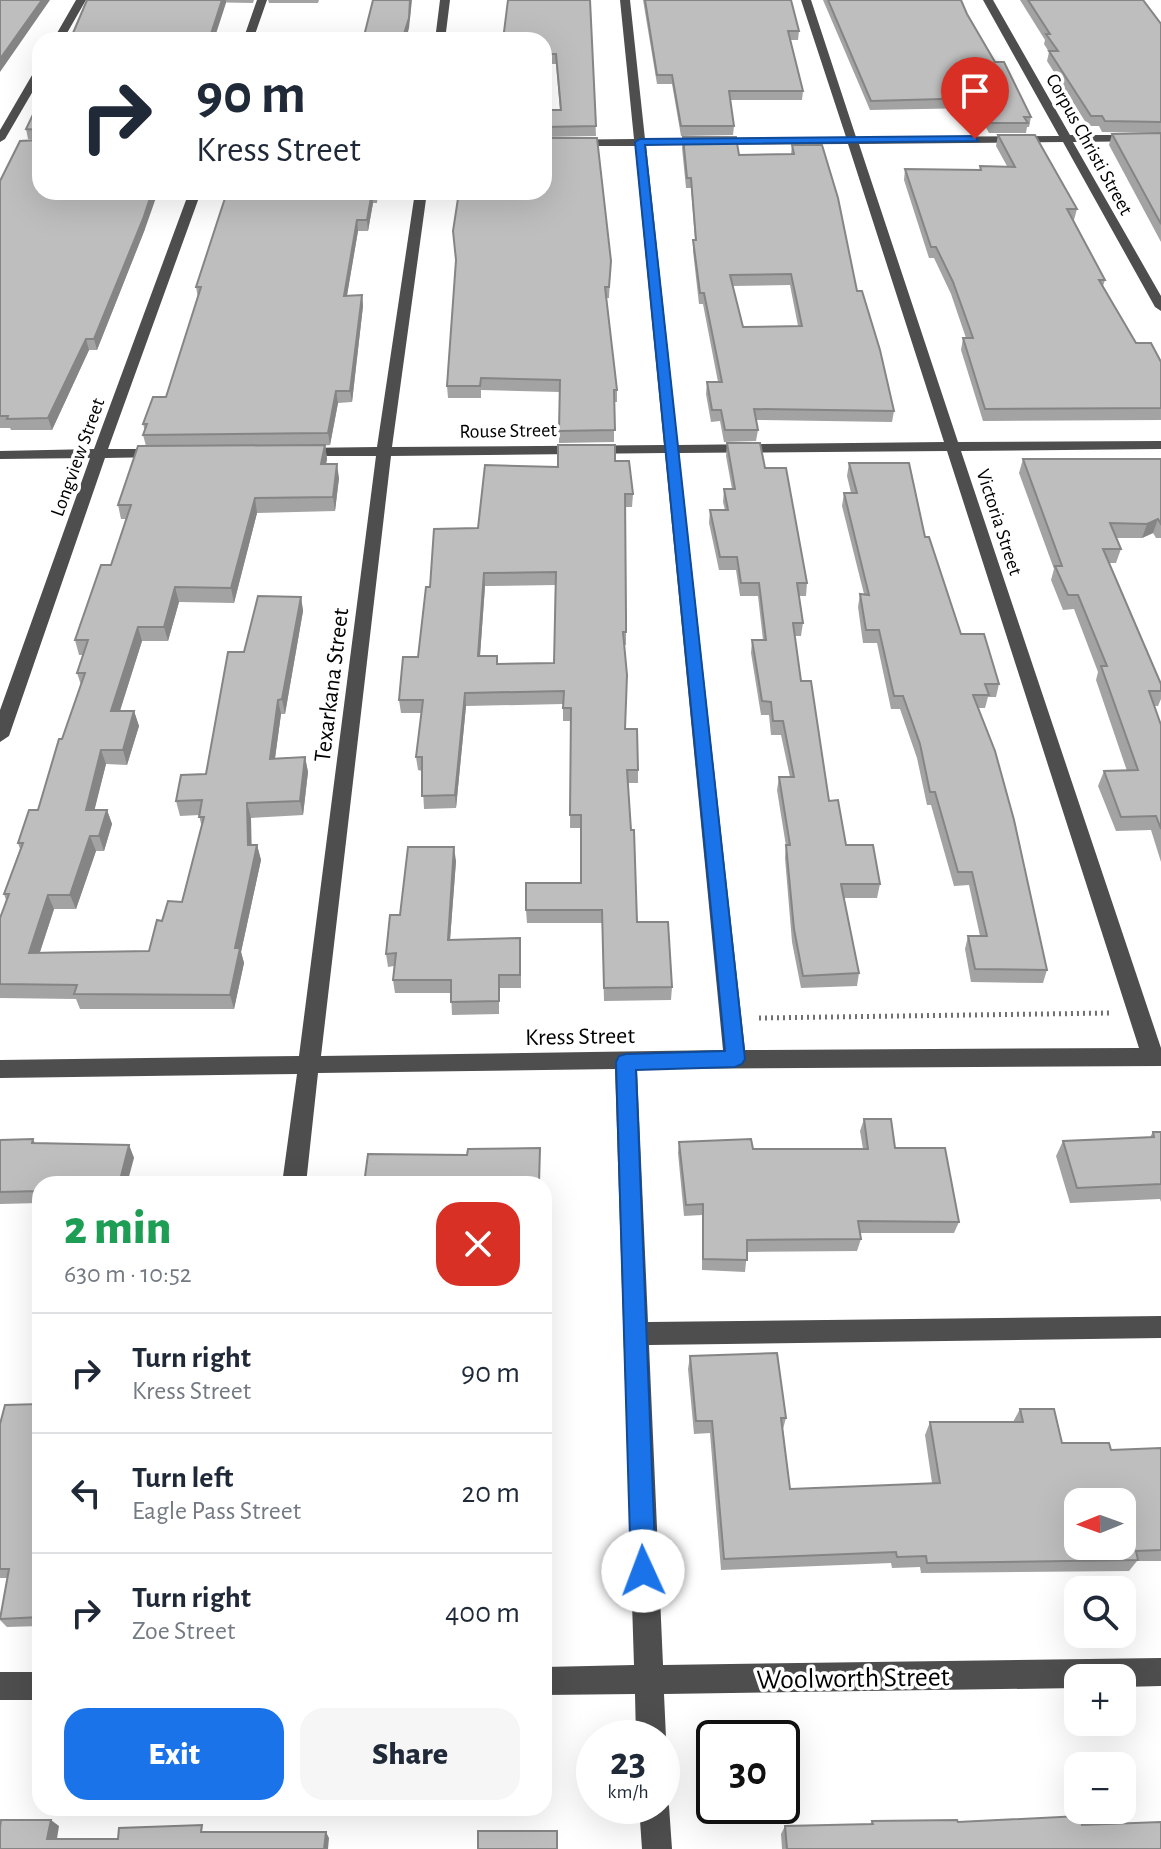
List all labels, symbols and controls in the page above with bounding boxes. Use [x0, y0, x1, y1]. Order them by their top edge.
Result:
pin [941, 57, 1009, 139]
icon: right [64, 64, 168, 168]
text: 90 m [196, 67, 306, 123]
icon: arrive [953, 69, 997, 113]
street label: Corpus Christi Street [1042, 71, 1136, 219]
text: Kress Street [196, 132, 361, 168]
street label: Longview Street [47, 395, 109, 519]
street label: Rouse Street [459, 420, 558, 442]
street label: Victoria Street [972, 467, 1026, 579]
street label: Texarkana Street [311, 606, 353, 764]
street label: Kress Street [525, 1024, 636, 1050]
button: close [436, 1202, 520, 1286]
text: 2 min [64, 1205, 172, 1253]
text: 630 m · 10:52 [64, 1261, 192, 1287]
text: Turn right [132, 1343, 251, 1373]
icon: right [64, 1351, 108, 1395]
text: 90 m [461, 1358, 520, 1388]
text: Kress Street [132, 1378, 251, 1404]
text: Turn left [132, 1463, 233, 1493]
icon: left [64, 1471, 108, 1515]
text: 20 m [462, 1478, 520, 1508]
north arrow [1064, 1488, 1136, 1560]
map controls [1064, 1488, 1136, 1824]
text: Eagle Pass Street [132, 1498, 301, 1524]
position arrow [601, 1529, 685, 1613]
button: search [1064, 1576, 1136, 1648]
text: Turn right [132, 1583, 251, 1613]
icon: right [64, 1591, 108, 1635]
text: 400 m [445, 1598, 520, 1628]
text: Zoe Street [132, 1618, 235, 1644]
street label: Woolworth Street [756, 1663, 950, 1695]
button: + [1064, 1664, 1136, 1736]
button: Exit [64, 1708, 284, 1800]
button: Share [300, 1708, 520, 1800]
speed limit sign: 30 [696, 1720, 800, 1824]
text: 23 [610, 1742, 646, 1782]
button: − [1064, 1752, 1136, 1824]
text: km/h [607, 1782, 649, 1802]

